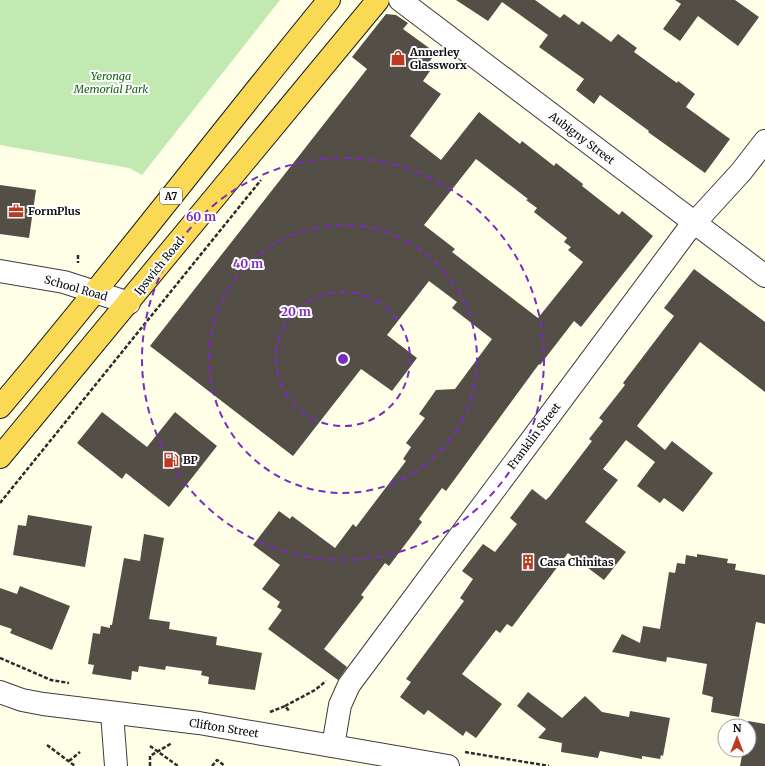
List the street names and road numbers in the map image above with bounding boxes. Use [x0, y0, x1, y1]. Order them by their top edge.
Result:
street label: Aubigny Street [546, 108, 618, 168]
road number: A7 [160, 188, 182, 204]
street label: Ipswich Road [131, 234, 187, 298]
street label: School Road [43, 272, 110, 304]
street label: Franklin Street [504, 399, 564, 472]
street label: Clifton Street [188, 716, 260, 741]

